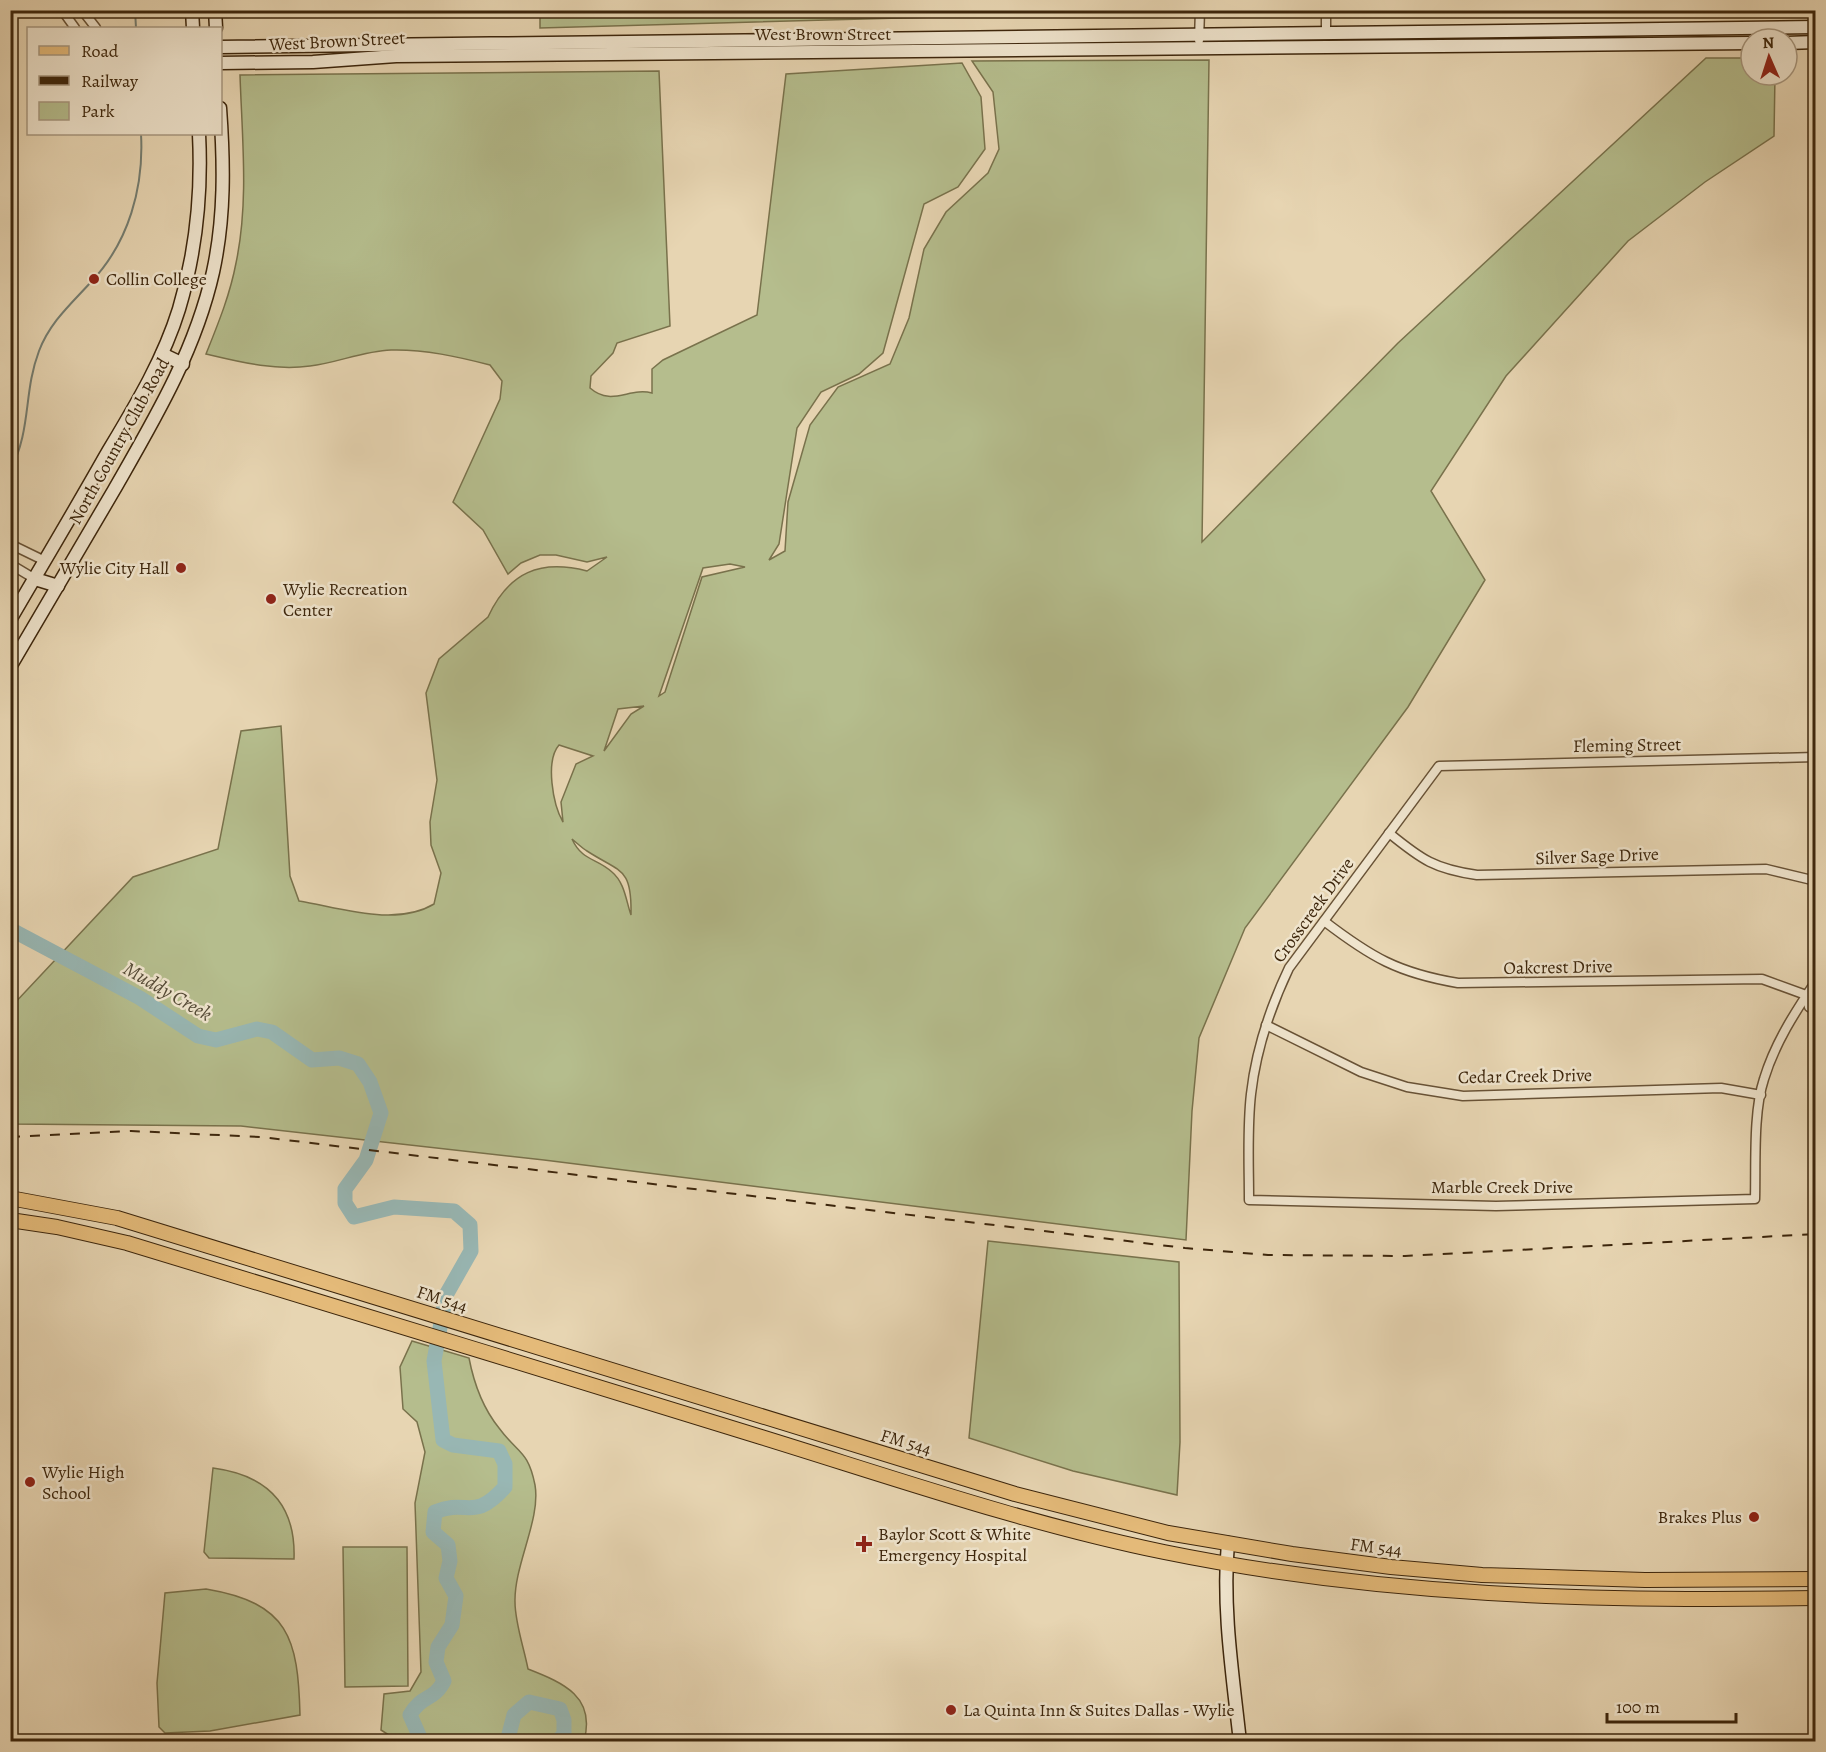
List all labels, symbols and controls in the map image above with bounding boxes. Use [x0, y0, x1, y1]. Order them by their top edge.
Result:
street label: West Brown Street [754, 22, 891, 46]
street label: West Brown Street [267, 25, 406, 57]
legend [27, 27, 222, 135]
north arrow [1739, 27, 1799, 87]
text: N [1762, 32, 1775, 54]
text: Road [81, 39, 119, 63]
text: Railway [81, 69, 139, 93]
text: Park [81, 99, 115, 123]
place label: Collin College [106, 267, 207, 291]
marker: Collin College [87, 272, 101, 286]
street label: North Country Club Road [63, 353, 175, 529]
place label: Wylie City Hall [59, 556, 170, 580]
marker: Wylie City Hall [174, 561, 188, 575]
place label: Wylie Recreation Center [282, 577, 408, 622]
marker: Wylie Recreation Center [264, 592, 278, 606]
street label: Fleming Street [1573, 732, 1681, 758]
street label: Silver Sage Drive [1535, 842, 1659, 870]
street label: Crosscreek Drive [1267, 853, 1359, 967]
street label: Oakcrest Drive [1503, 954, 1613, 980]
water label: Muddy Creek [119, 955, 217, 1028]
street label: Cedar Creek Drive [1458, 1063, 1592, 1089]
street label: Marble Creek Drive [1431, 1175, 1573, 1199]
street label: FM 544 [414, 1280, 470, 1318]
street label: FM 544 [878, 1423, 934, 1461]
place label: Wylie High School [41, 1460, 125, 1505]
marker: Wylie High School [23, 1475, 37, 1489]
place label: Brakes Plus [1658, 1505, 1742, 1529]
marker: Brakes Plus [1747, 1510, 1761, 1524]
place label: Baylor Scott & White Emergency Hospital [878, 1522, 1031, 1567]
street label: FM 544 [1349, 1532, 1403, 1562]
marker: Baylor Scott & White Emergency Hospital [855, 1535, 873, 1553]
scale bar [1607, 1686, 1736, 1724]
text: 100 m [1616, 1695, 1660, 1719]
place label: La Quinta Inn & Suites Dallas - Wylie [963, 1698, 1235, 1722]
marker: La Quinta Inn & Suites Dallas - Wylie [944, 1703, 958, 1717]

